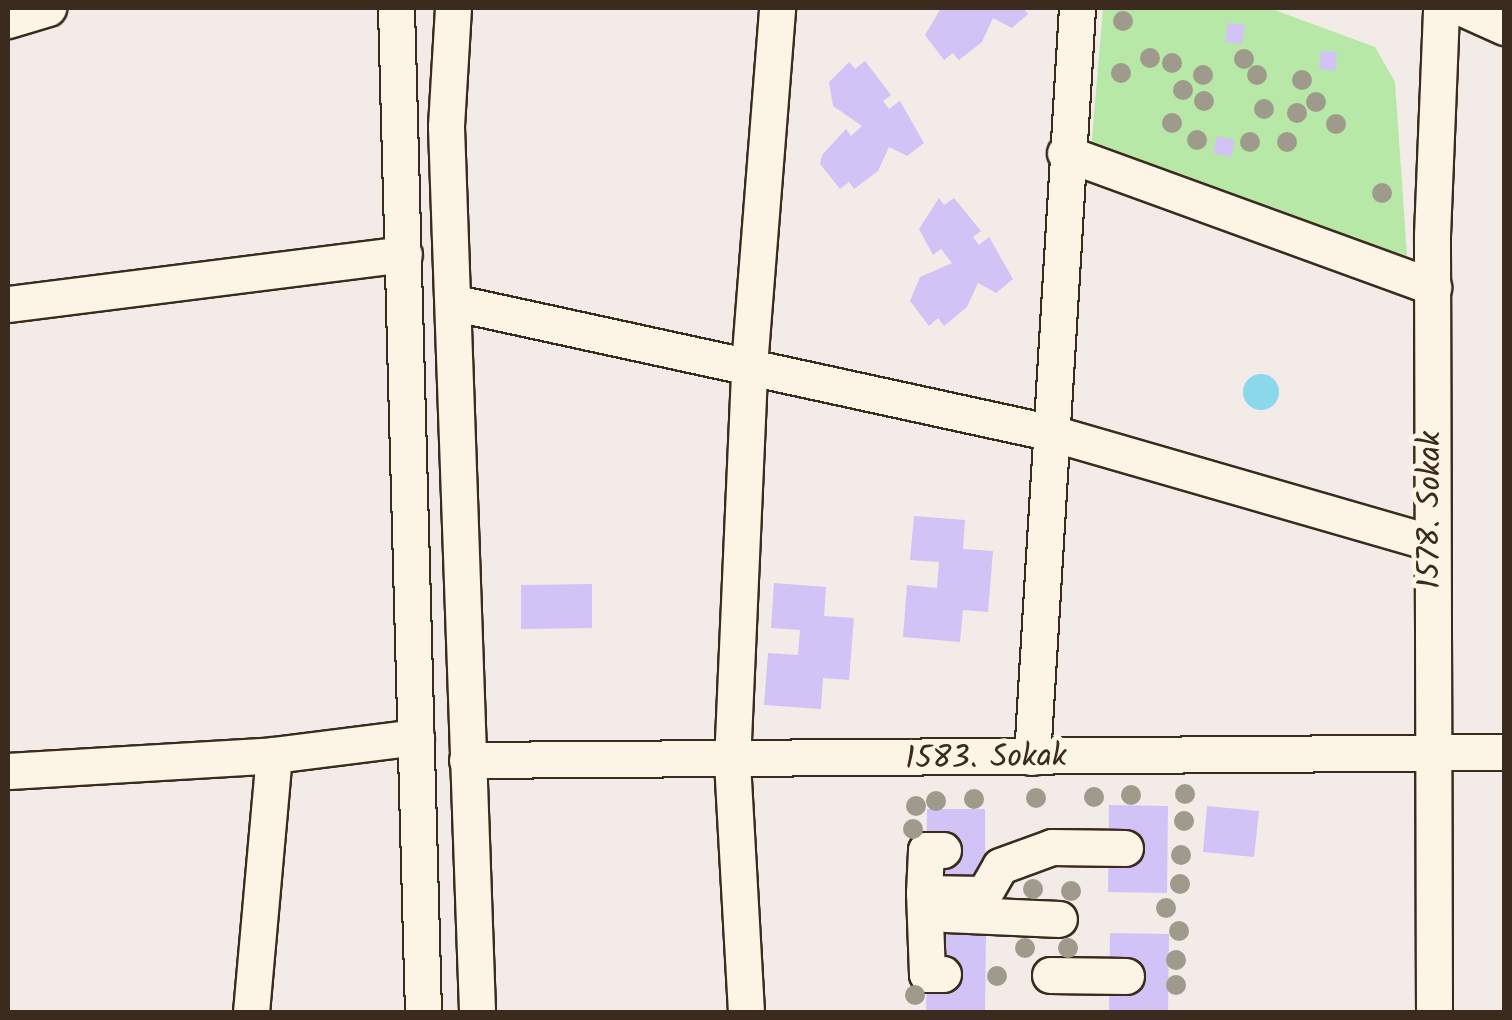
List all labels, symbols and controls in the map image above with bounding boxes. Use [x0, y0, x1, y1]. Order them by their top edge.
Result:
street label: 1578. Sokak [1412, 431, 1450, 589]
street label: 1583. Sokak [905, 738, 1067, 780]

